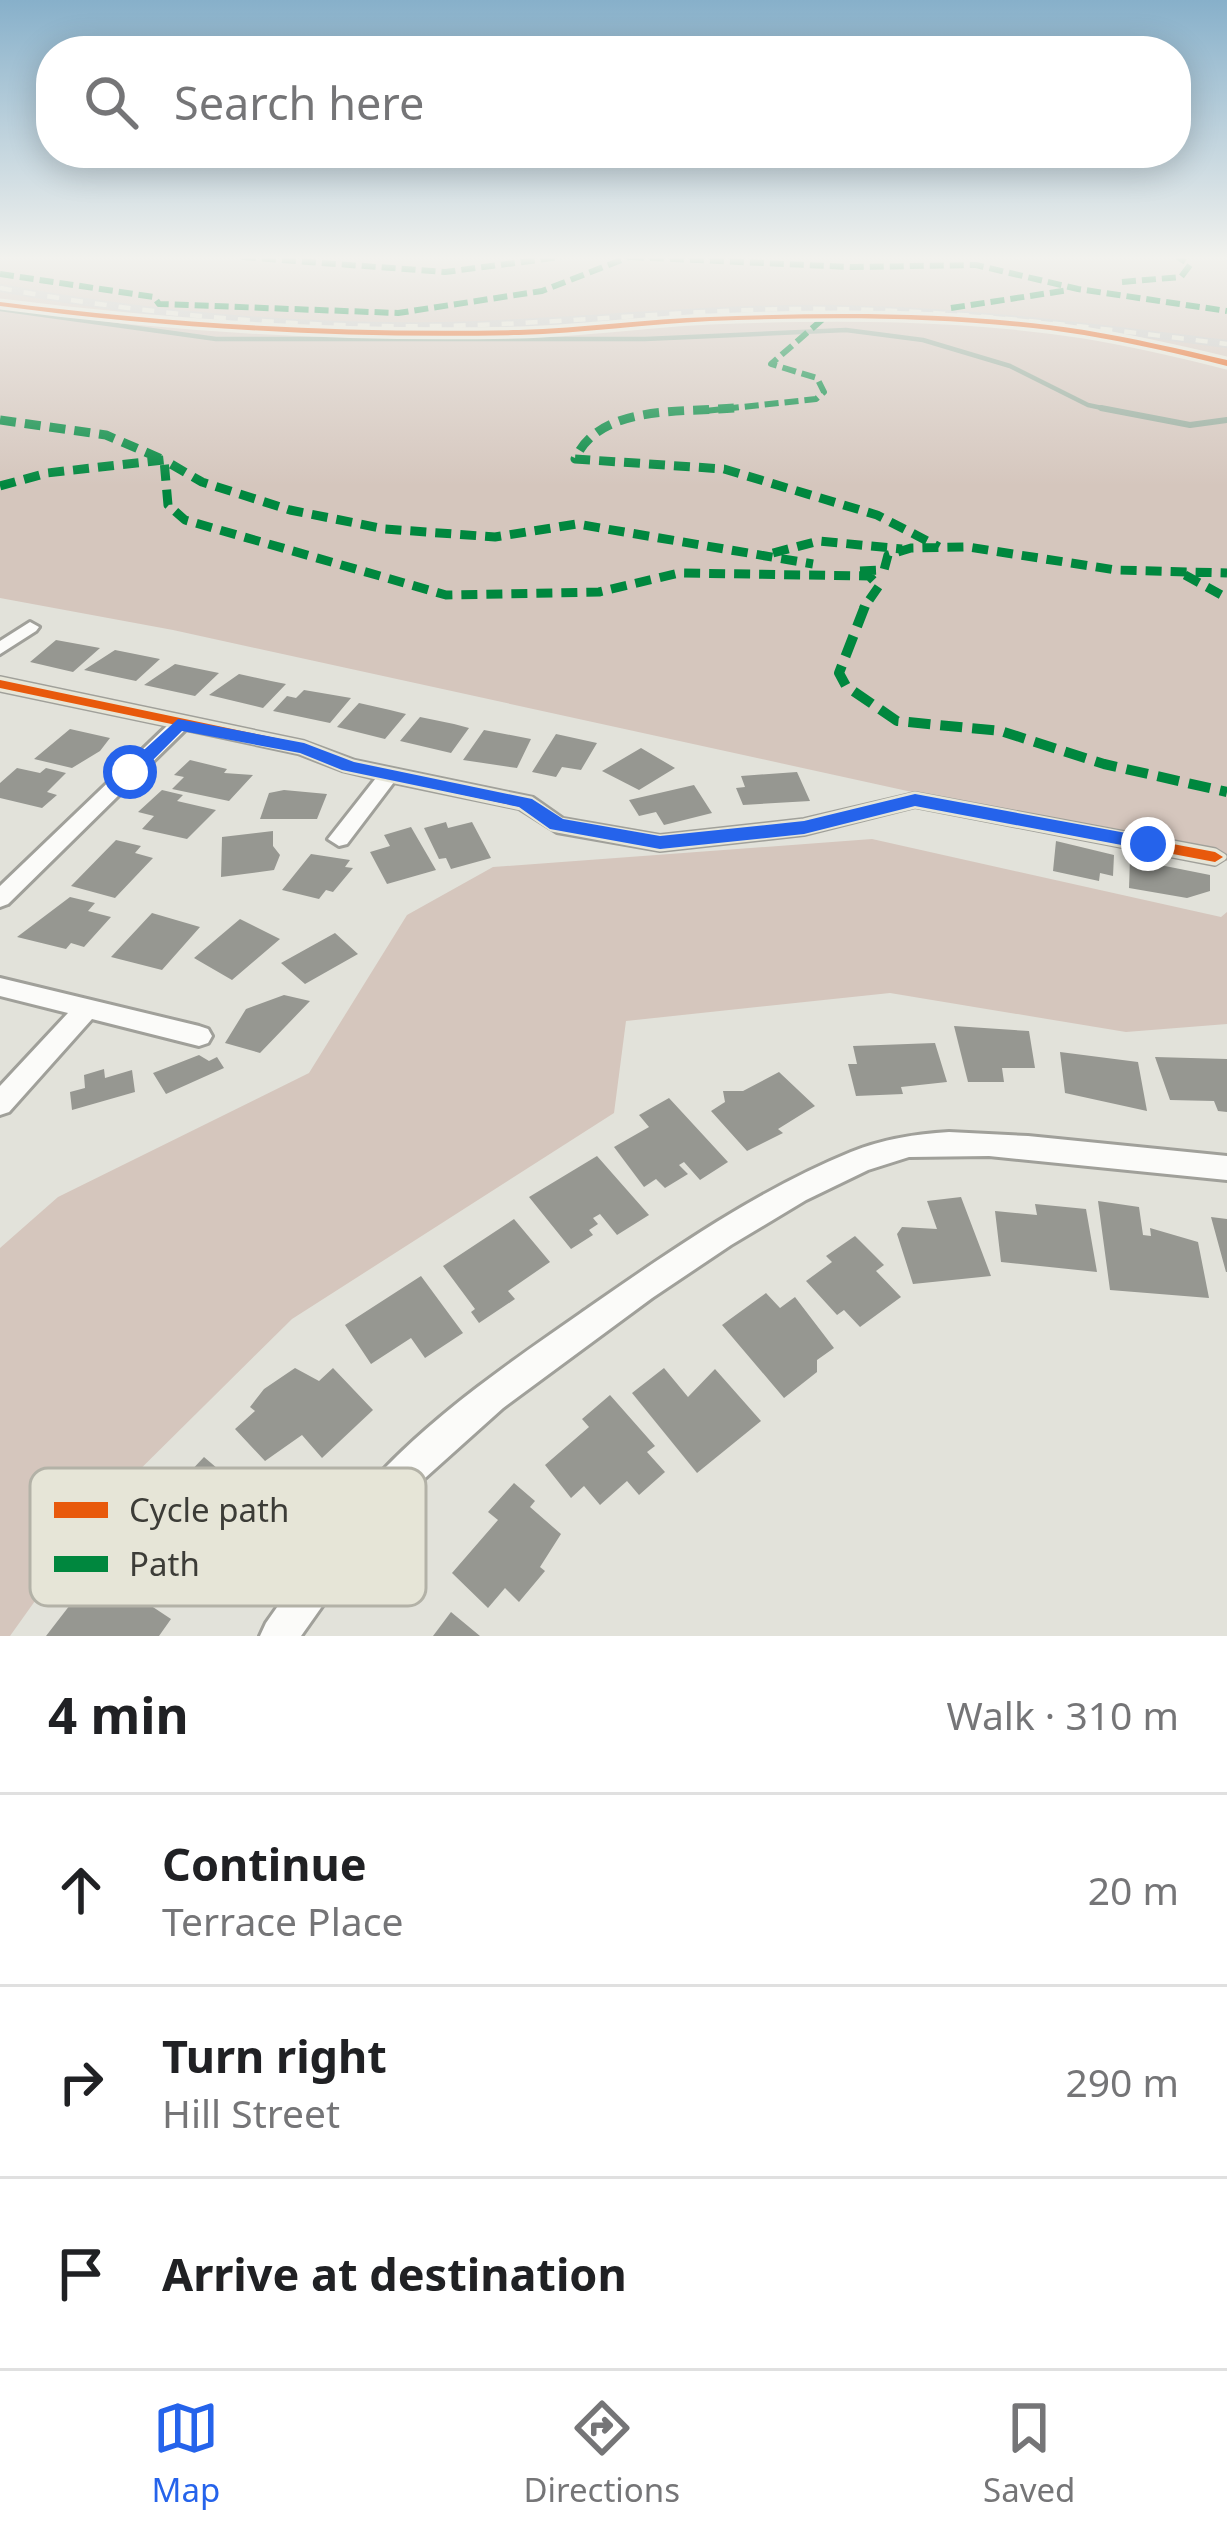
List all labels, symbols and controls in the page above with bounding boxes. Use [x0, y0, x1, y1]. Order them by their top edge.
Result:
search box [36, 36, 1191, 168]
icon: search [78, 69, 144, 135]
text: Search here [174, 72, 424, 133]
route start [103, 745, 157, 799]
route end [1121, 817, 1175, 871]
legend [30, 1468, 426, 1606]
text: Cycle path [129, 1487, 289, 1532]
text: Path [129, 1541, 200, 1586]
text: 4 min [48, 1679, 189, 1749]
text: Walk · 310 m [946, 1688, 1179, 1741]
text: Continue [162, 1833, 367, 1894]
icon: ahead [48, 1857, 114, 1923]
text: 20 m [1088, 1863, 1179, 1916]
text: Terrace Place [162, 1894, 403, 1947]
text: Turn right [162, 2025, 387, 2086]
icon: right [48, 2049, 114, 2115]
text: 290 m [1065, 2055, 1179, 2108]
text: Hill Street [162, 2086, 340, 2139]
icon: arrive [48, 2241, 114, 2307]
text: Arrive at destination [162, 2243, 627, 2304]
tab: Map [152, 2395, 220, 2512]
tab: Directions [523, 2395, 680, 2512]
tab: Saved [983, 2395, 1075, 2512]

